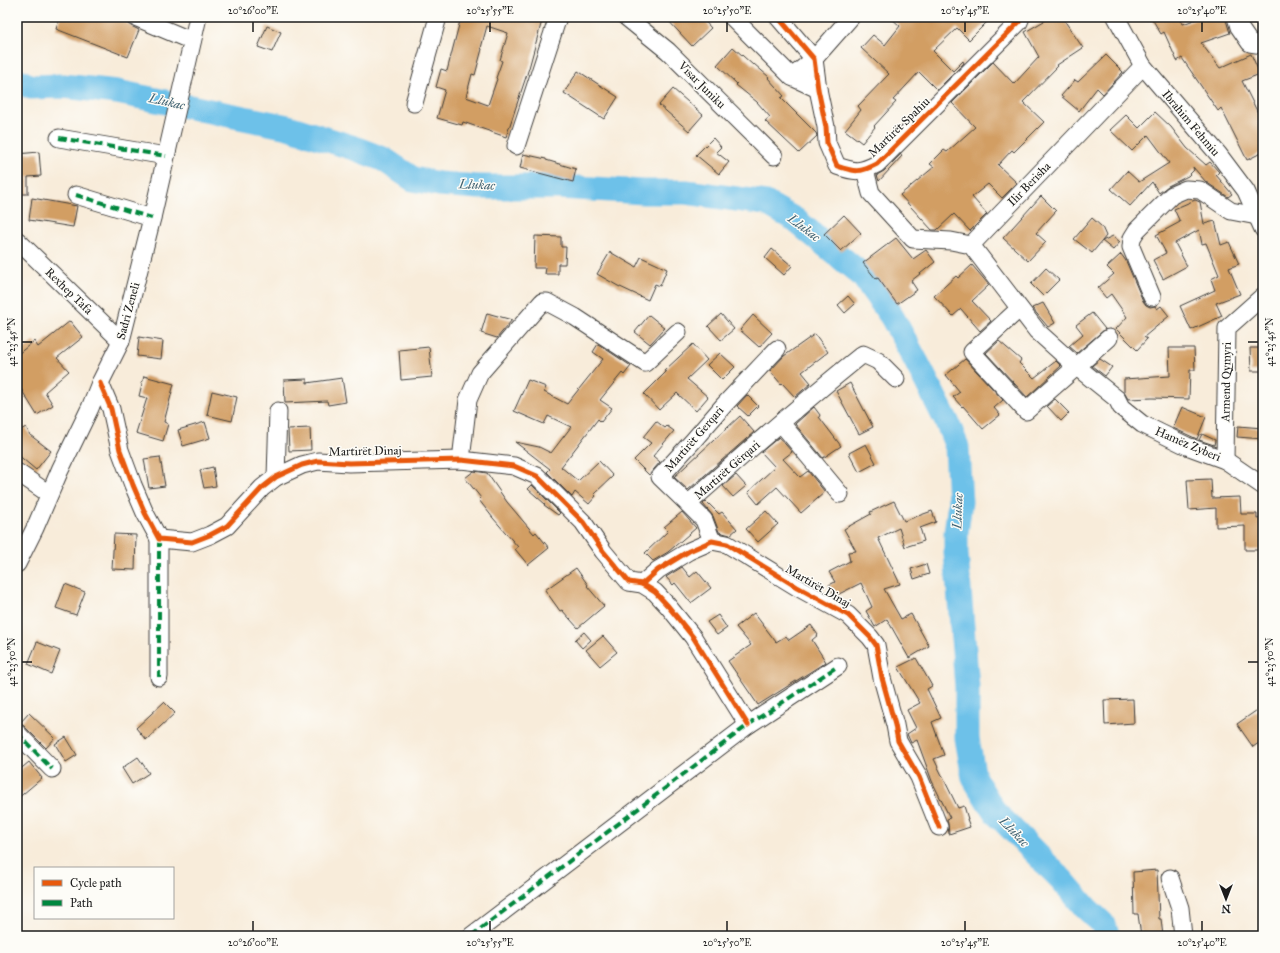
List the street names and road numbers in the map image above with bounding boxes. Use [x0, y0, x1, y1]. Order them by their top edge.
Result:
street label: Visar Juniku [674, 58, 729, 113]
street label: Ibrahim Fehmiu [1159, 87, 1223, 159]
street label: Martirët Spahiu [865, 94, 933, 160]
street label: Ilir Berisha [1005, 158, 1054, 209]
street label: Rexhep Tafa [42, 265, 96, 318]
street label: Sadri Zeneli [114, 280, 143, 341]
street label: Armend Qymyri [1218, 341, 1234, 423]
street label: Martirët Gerqari [662, 403, 728, 475]
street label: Hamëz Zyberi [1153, 424, 1224, 464]
street label: Martirët Gërqari [691, 437, 764, 503]
street label: Martirët Dinaj [328, 443, 402, 459]
street label: Martirët Dinaj [783, 562, 853, 610]

